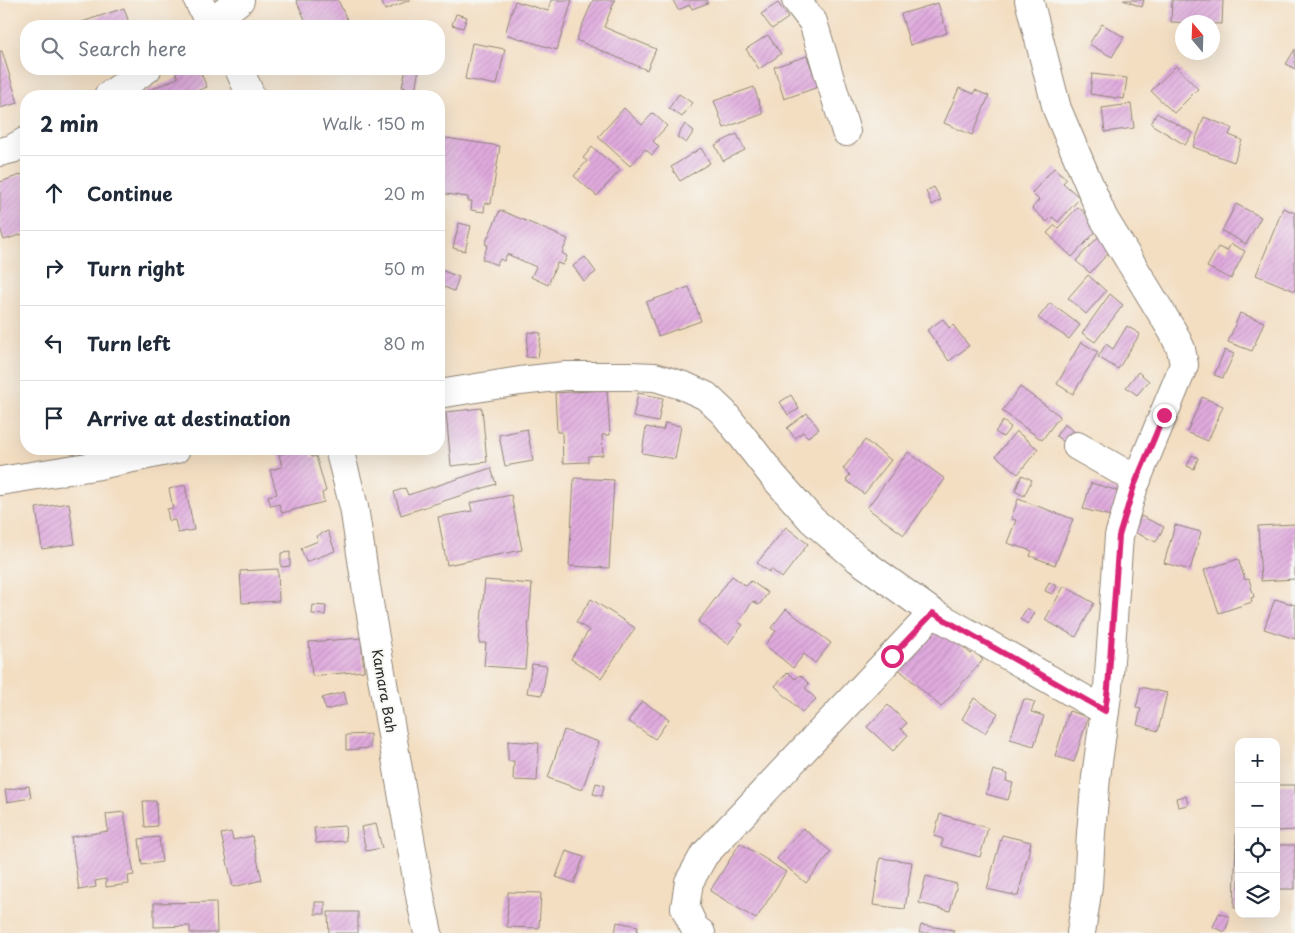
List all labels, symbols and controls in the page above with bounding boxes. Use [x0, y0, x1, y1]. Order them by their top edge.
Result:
north arrow [1175, 15, 1220, 60]
search box [20, 20, 445, 75]
icon: search [38, 34, 66, 62]
text: Search here [78, 34, 187, 62]
text: 2 min [40, 107, 99, 139]
text: Walk · 150 m [322, 111, 425, 135]
icon: ahead [40, 179, 68, 207]
text: Continue [87, 179, 173, 207]
text: 20 m [384, 181, 425, 205]
icon: right [40, 254, 68, 282]
text: Turn right [87, 254, 185, 282]
text: 50 m [384, 256, 425, 280]
icon: left [40, 329, 68, 357]
text: Turn left [87, 329, 171, 357]
text: 80 m [383, 331, 425, 355]
icon: arrive [40, 404, 68, 432]
text: Arrive at destination [87, 404, 291, 432]
route end [1153, 404, 1176, 427]
route start [881, 645, 904, 668]
street label: Kamara Bah [367, 647, 402, 734]
map controls [1235, 738, 1280, 918]
button: + [1235, 738, 1280, 783]
button: − [1235, 783, 1280, 828]
button: locate [1235, 828, 1280, 873]
button: layers [1235, 873, 1280, 918]

